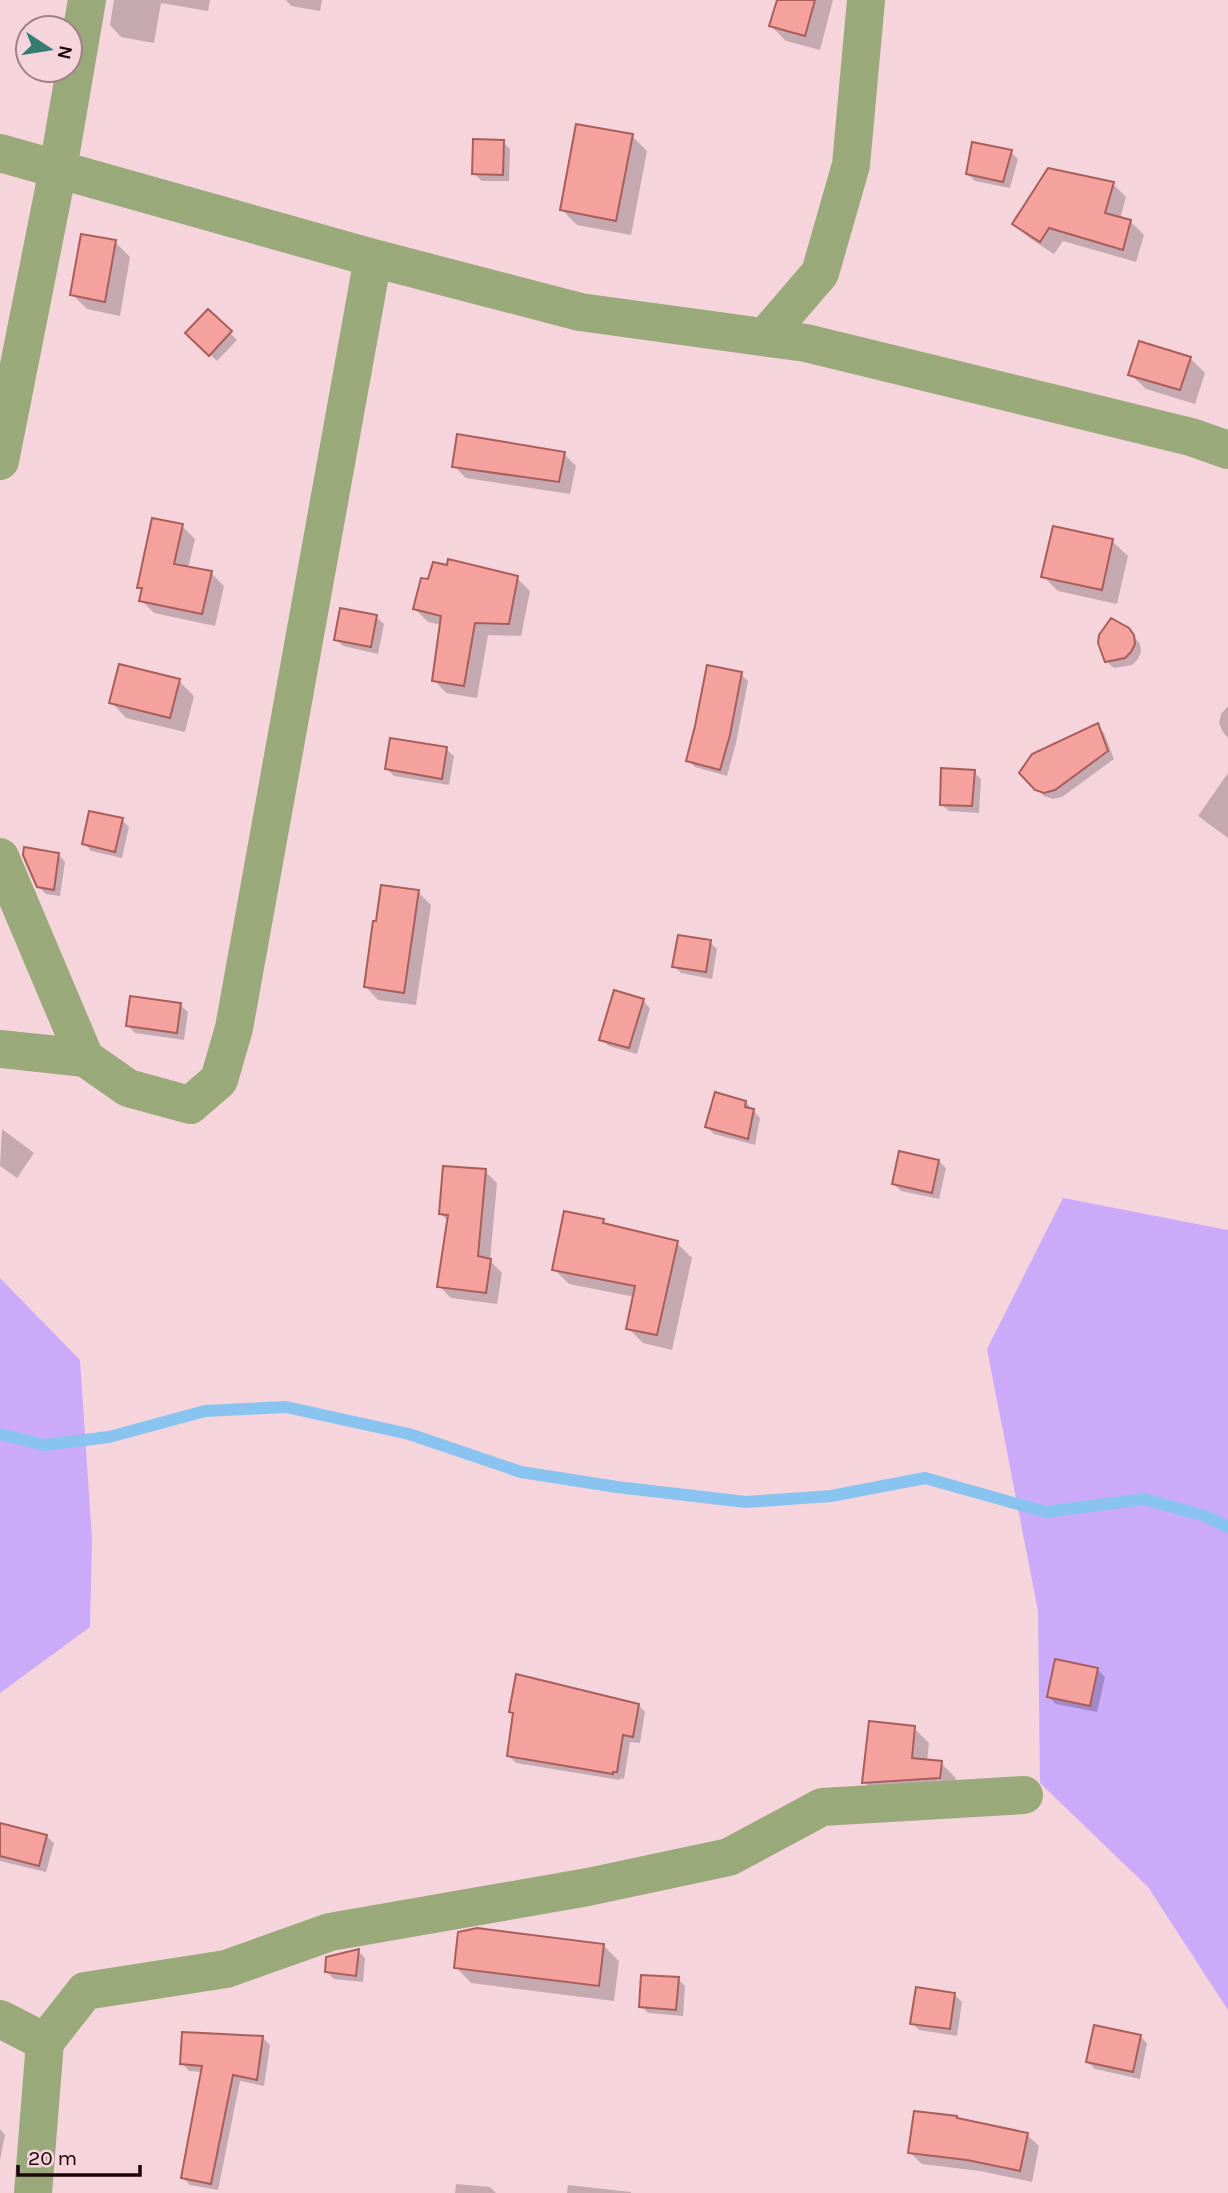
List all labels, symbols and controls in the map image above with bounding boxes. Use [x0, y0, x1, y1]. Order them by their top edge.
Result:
north arrow [14, 14, 84, 84]
text: N [52, 43, 77, 61]
scale bar [18, 2134, 140, 2178]
text: 20 m [28, 2146, 77, 2170]

